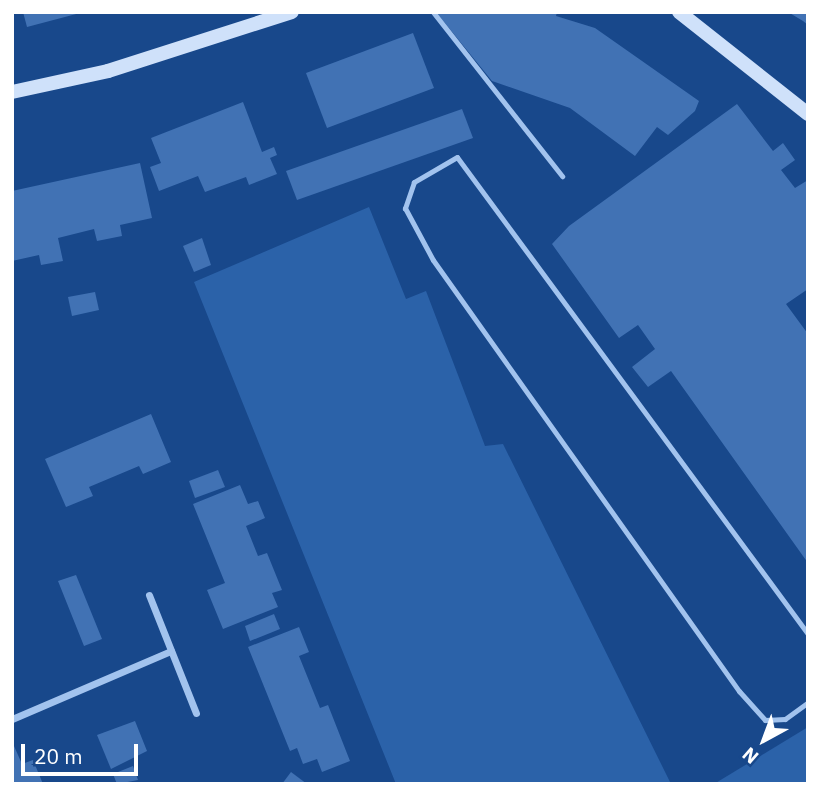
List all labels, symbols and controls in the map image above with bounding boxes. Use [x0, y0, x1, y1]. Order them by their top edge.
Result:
north arrow [729, 705, 799, 775]
scale bar [24, 730, 142, 774]
text: 20 m [34, 742, 83, 770]
text: N [737, 742, 763, 769]

